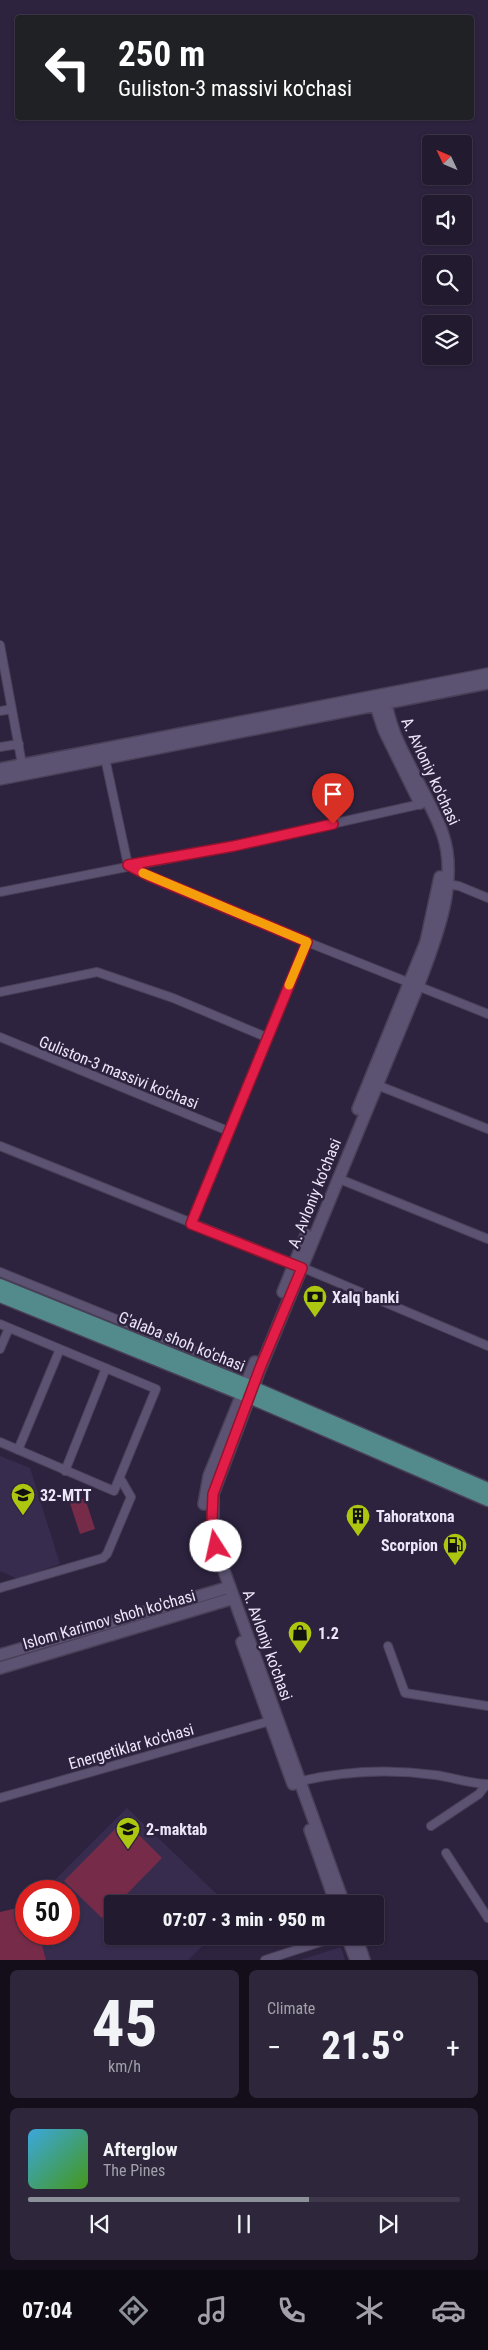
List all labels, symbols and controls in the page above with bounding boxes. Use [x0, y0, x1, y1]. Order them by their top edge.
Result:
text: 250 m [118, 34, 205, 75]
icon: left [35, 35, 100, 100]
text: Guliston-3 massivi ko'chasi [118, 76, 352, 101]
north arrow [422, 135, 472, 185]
map controls [422, 135, 472, 365]
button: sound [422, 195, 472, 245]
button: search [422, 255, 472, 305]
button: layers [422, 315, 472, 365]
street label: A. Avloniy ko'chasi [397, 714, 464, 828]
pin [312, 773, 354, 824]
icon: arrive [319, 780, 347, 808]
street label: Guliston-3 massivi ko'chasi [36, 1032, 201, 1113]
street label: A. Avloniy ko'chasi [284, 1136, 345, 1251]
bank icon: Xalq banki [302, 1284, 328, 1318]
place label: Xalq banki [332, 1288, 399, 1307]
street label: G'alaba shoh ko'chasi [116, 1307, 248, 1376]
school or university icon: 32-MTT [10, 1482, 36, 1516]
place label: 32-MTT [40, 1486, 92, 1505]
building icon: Tahoratxona [345, 1503, 371, 1537]
place label: Tahoratxona [376, 1507, 455, 1526]
position arrow [189, 1519, 241, 1571]
fuel station icon: Scorpion [442, 1532, 468, 1566]
place label: Scorpion [381, 1536, 438, 1555]
street label: Islom Karimov shoh ko'chasi [21, 1586, 198, 1653]
street label: A. Avloniy ko'chasi [239, 1587, 296, 1703]
shop icon: 1.2 [287, 1620, 313, 1654]
place label: 1.2 [318, 1624, 339, 1643]
street label: Energetiklar ko'chasi [66, 1720, 196, 1773]
school or university icon: 2-maktab [115, 1816, 141, 1850]
place label: 2-maktab [146, 1820, 207, 1839]
speed limit sign: 50 [15, 1880, 80, 1945]
text: 07:07 · 3 min · 950 m [163, 1908, 325, 1931]
text: 45 [92, 1986, 157, 2062]
text: Climate [267, 1999, 315, 2018]
text: 21.5° [321, 2024, 406, 2068]
text: − [267, 2031, 281, 2064]
text: + [446, 2031, 460, 2064]
text: km/h [108, 2057, 141, 2076]
text: Afterglow [103, 2138, 177, 2161]
text: The Pines [103, 2161, 165, 2180]
icon: previous [86, 2210, 114, 2238]
icon: pause [230, 2210, 258, 2238]
icon: next [374, 2210, 402, 2238]
icon: directions [116, 2293, 151, 2328]
icon: music [195, 2293, 230, 2328]
icon: phone [274, 2293, 309, 2328]
icon: climate [352, 2293, 387, 2328]
icon: car [431, 2293, 466, 2328]
text: 07:04 [22, 2298, 72, 2323]

